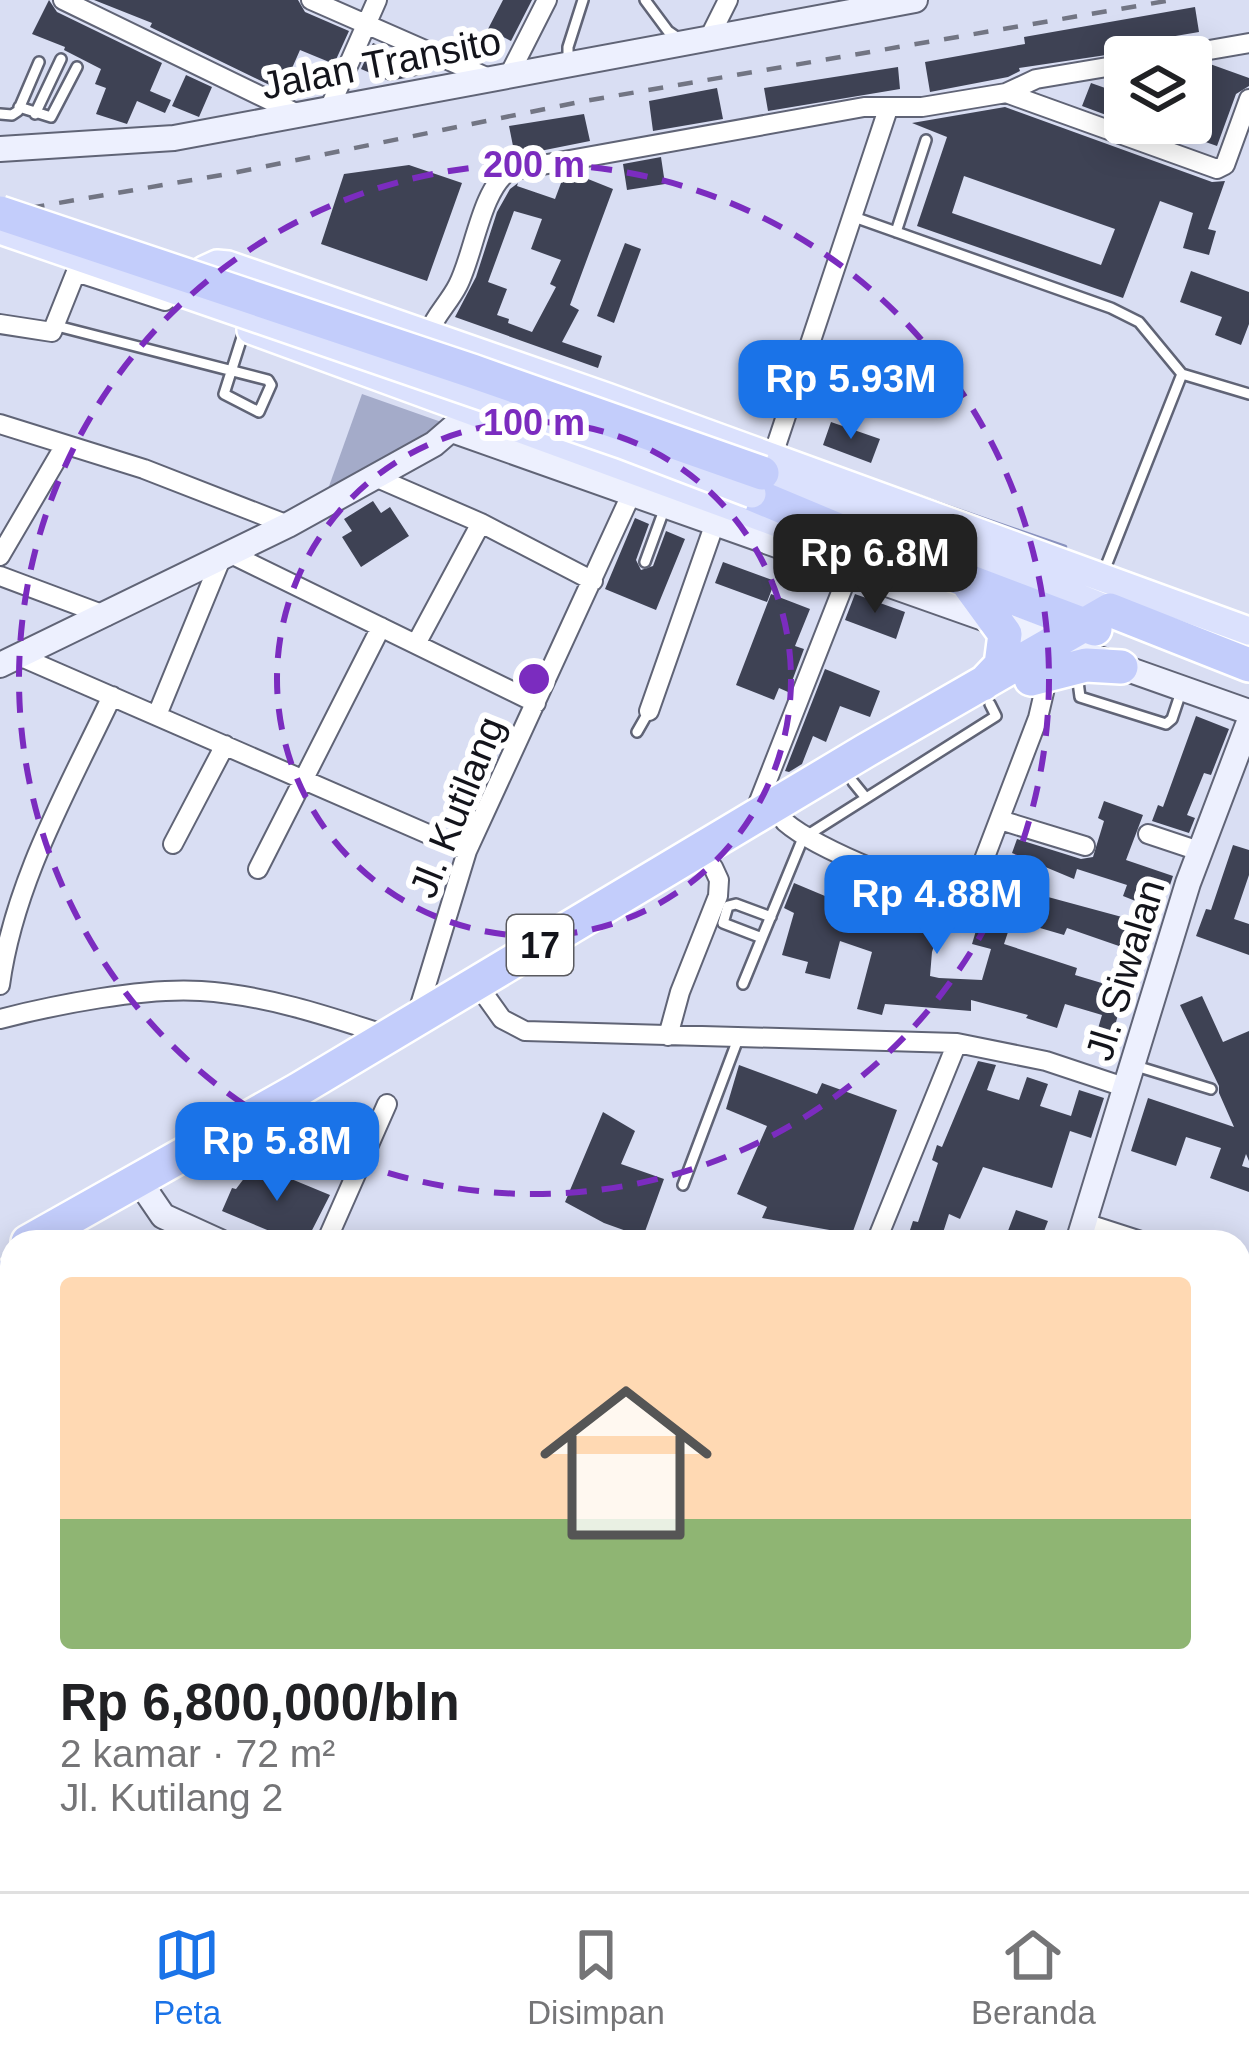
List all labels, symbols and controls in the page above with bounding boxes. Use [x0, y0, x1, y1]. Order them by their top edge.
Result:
street label: Jalan Transito [258, 19, 504, 107]
map controls [1104, 36, 1212, 144]
button: layers [1104, 36, 1212, 144]
text: 200 m [483, 144, 585, 185]
pin: Rp 5.93M [727, 340, 975, 442]
text: Rp 5.93M [765, 357, 937, 400]
text: 100 m [483, 402, 585, 443]
pin: Rp 6.8M [764, 514, 986, 616]
text: Rp 6.8M [800, 531, 950, 574]
centre of rings [513, 658, 555, 700]
street label: Jl. Kutilang [401, 711, 513, 903]
pin: Rp 4.88M [813, 855, 1061, 957]
text: Rp 4.88M [851, 872, 1023, 915]
street label: Jl. Siwalan [1077, 875, 1173, 1065]
road number: 17 [507, 915, 573, 975]
pin: Rp 5.8M [166, 1102, 388, 1204]
text: Rp 5.8M [202, 1119, 352, 1162]
icon: home [518, 1355, 734, 1571]
text: Rp 6,800,000/bln [60, 1674, 460, 1731]
text: 2 kamar · 72 m² [60, 1732, 335, 1775]
text: Jl. Kutilang 2 [60, 1776, 283, 1819]
tab: Peta [153, 1922, 221, 2032]
tab: Disimpan [527, 1922, 665, 2032]
tab: Beranda [971, 1922, 1096, 2032]

